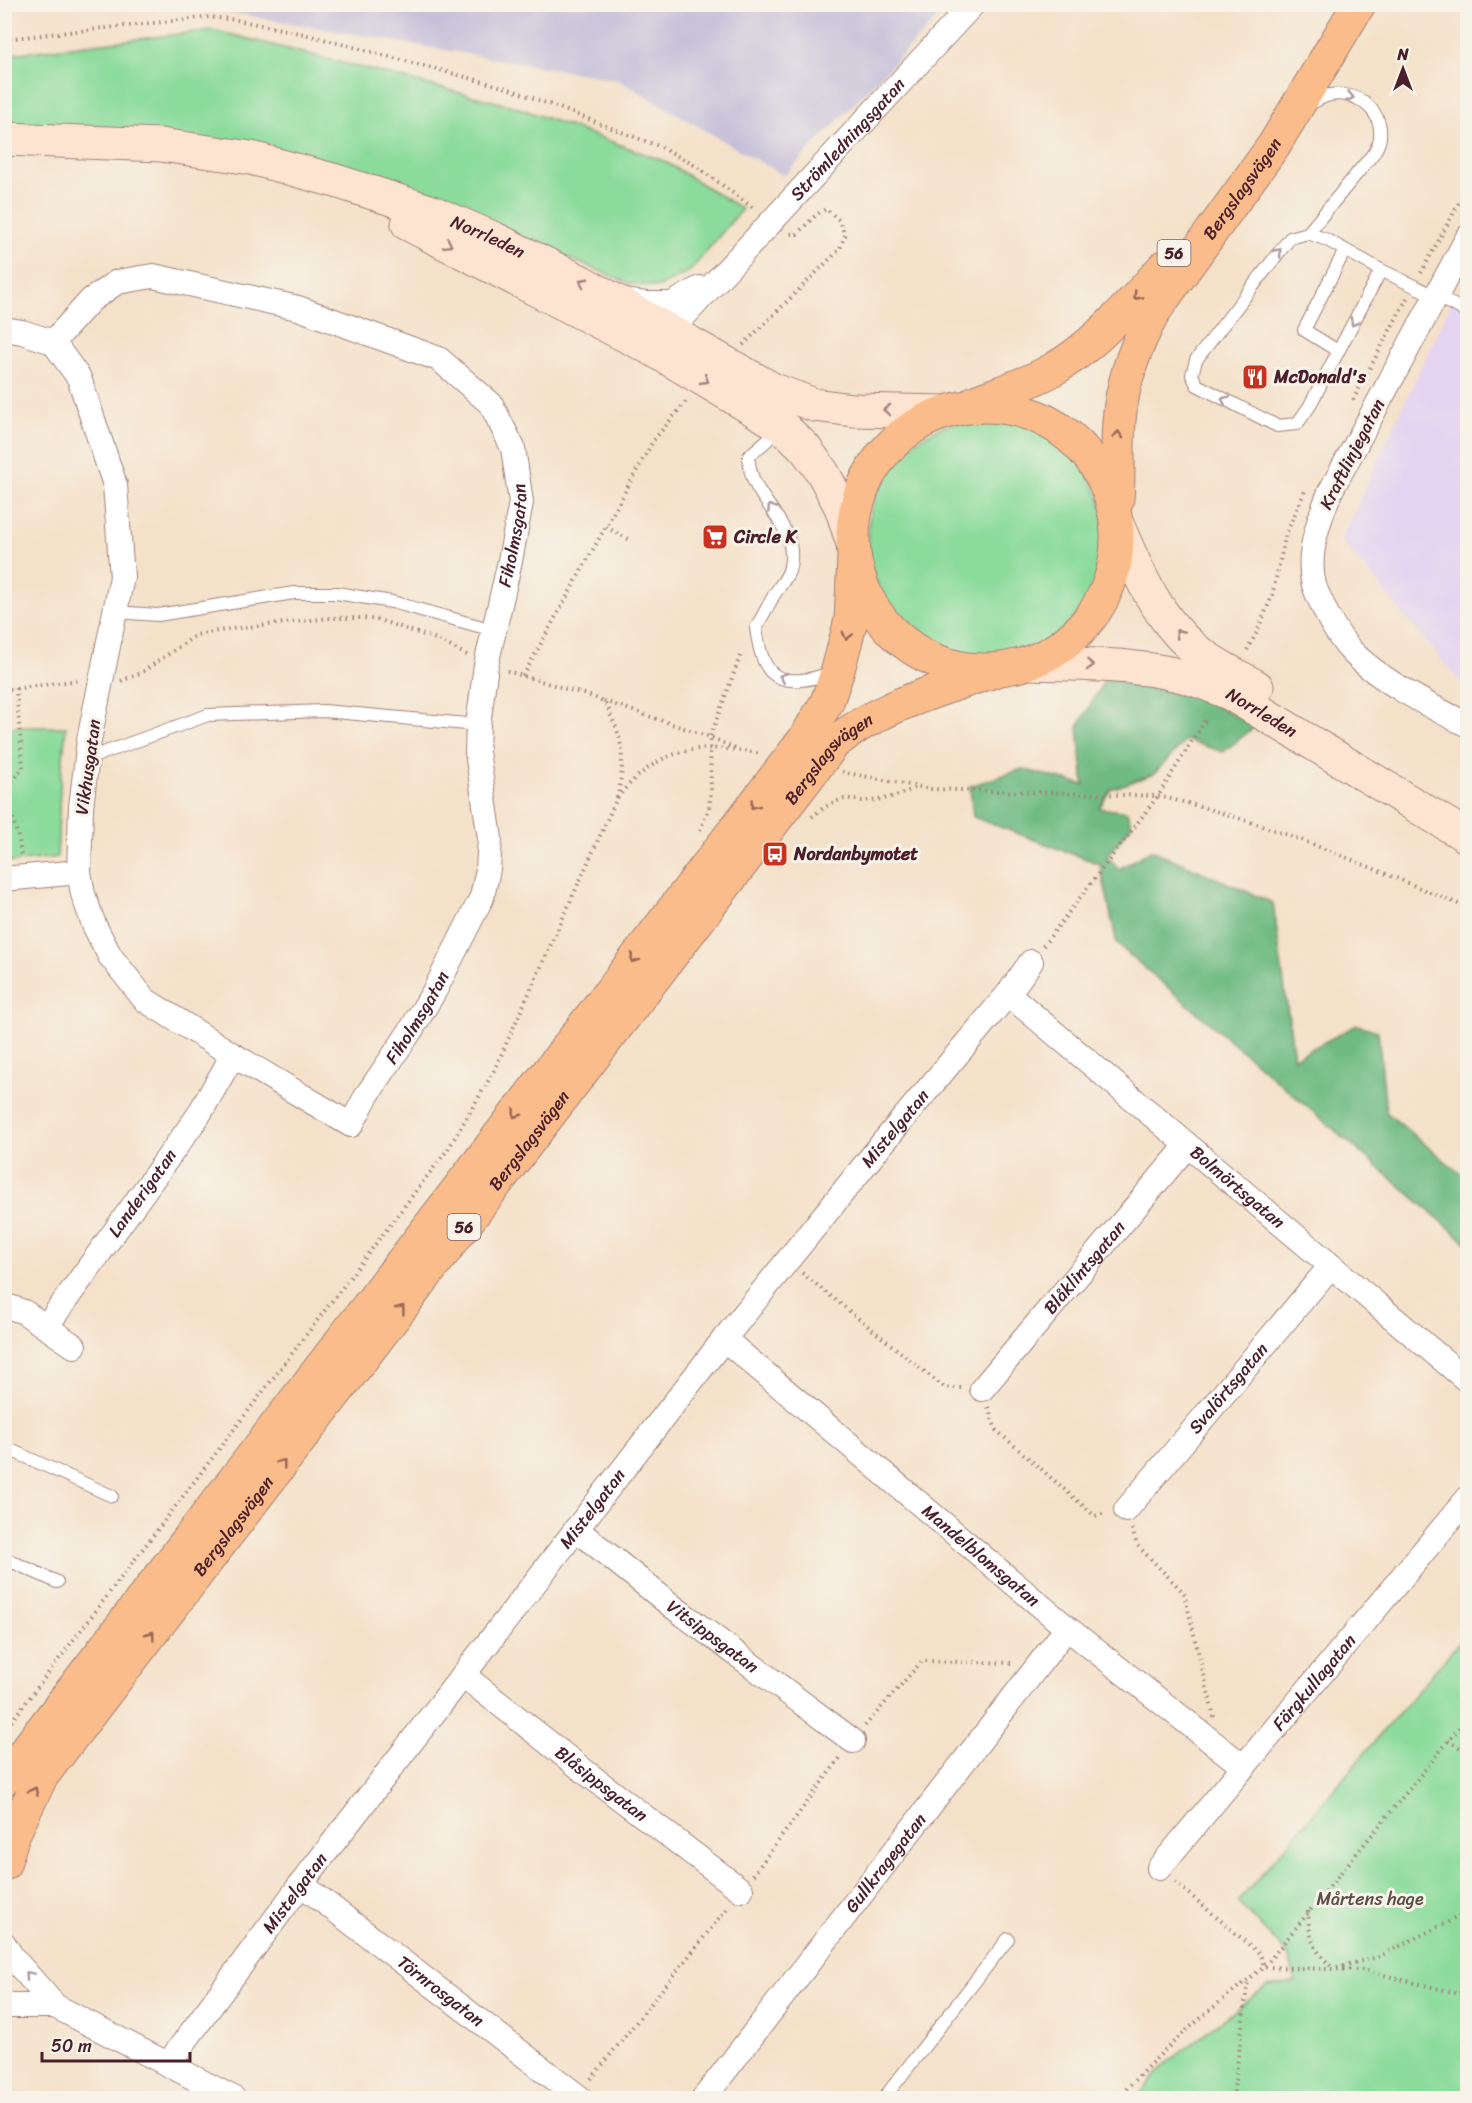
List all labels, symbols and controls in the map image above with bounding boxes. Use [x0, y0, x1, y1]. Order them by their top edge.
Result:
north arrow [1373, 39, 1433, 99]
text: N [1396, 40, 1409, 69]
street label: Strömledningsgatan [782, 70, 914, 209]
one-way arrow [1345, 90, 1355, 103]
street label: Bergslagsvägen [1194, 131, 1291, 247]
street label: Norrleden [446, 206, 531, 268]
one-way arrow [442, 237, 453, 249]
road number: 56 [1158, 240, 1190, 266]
one-way arrow [1271, 248, 1282, 259]
one-way arrow [579, 278, 589, 289]
one-way arrow [1133, 290, 1144, 300]
one-way arrow [1349, 315, 1361, 326]
place label: McDonald's [1273, 361, 1367, 393]
restaurant icon: McDonald's [1240, 362, 1270, 392]
one-way arrow [699, 373, 709, 384]
street label: Kraftlinjegatan [1310, 393, 1394, 515]
one-way arrow [1221, 395, 1232, 407]
one-way arrow [882, 404, 891, 417]
one-way arrow [1112, 430, 1125, 439]
street label: Fiholmsgatan [489, 481, 537, 590]
one-way arrow [767, 503, 778, 514]
place label: Circle K [733, 521, 799, 553]
supermarket icon: Circle K [700, 522, 730, 552]
one-way arrow [1175, 629, 1186, 639]
one-way arrow [841, 631, 854, 641]
one-way arrow [1085, 659, 1094, 671]
one-way arrow [778, 671, 788, 684]
street label: Norrleden [1220, 678, 1304, 747]
street label: Bergslagsvägen [776, 704, 880, 812]
street label: Vikhusgatan [65, 717, 111, 817]
one-way arrow [750, 798, 761, 809]
place label: Nordanbymotet [793, 838, 918, 870]
bus stop icon: Nordanbymotet [760, 839, 790, 869]
one-way arrow [631, 952, 642, 963]
street label: Fiholmsgatan [376, 965, 458, 1071]
street label: Mistelgatan [852, 1082, 938, 1175]
street label: Bergslagsvägen [480, 1083, 579, 1198]
one-way arrow [512, 1107, 523, 1118]
street label: Bolmörtsgatan [1183, 1137, 1293, 1237]
street label: Landerigatan [99, 1142, 186, 1244]
street label: Blåklintsgatan [1035, 1213, 1134, 1322]
road number: 56 [448, 1214, 480, 1240]
one-way arrow [394, 1304, 405, 1315]
street label: Svalörtsgatan [1180, 1335, 1276, 1441]
one-way arrow [275, 1459, 286, 1470]
street label: Mistelgatan [551, 1461, 634, 1556]
street label: Bergslagsvägen [184, 1468, 283, 1583]
street label: Mandelblomsgatan [914, 1496, 1048, 1615]
street label: Vitsippsgatan [660, 1591, 766, 1682]
street label: Färgkullagatan [1264, 1626, 1365, 1738]
one-way arrow [144, 1631, 155, 1642]
street label: Blåsippsgatan [548, 1737, 655, 1830]
one-way arrow [27, 1786, 39, 1797]
street label: Gullkragegatan [836, 1806, 935, 1920]
street label: Mistelgatan [253, 1845, 336, 1940]
park label: Mårtens hage [1316, 1883, 1424, 1915]
street label: Törnrosgatan [390, 1947, 492, 2036]
one-way arrow [25, 1971, 36, 1982]
scale bar [42, 2025, 190, 2063]
text: 50 m [51, 2030, 92, 2062]

